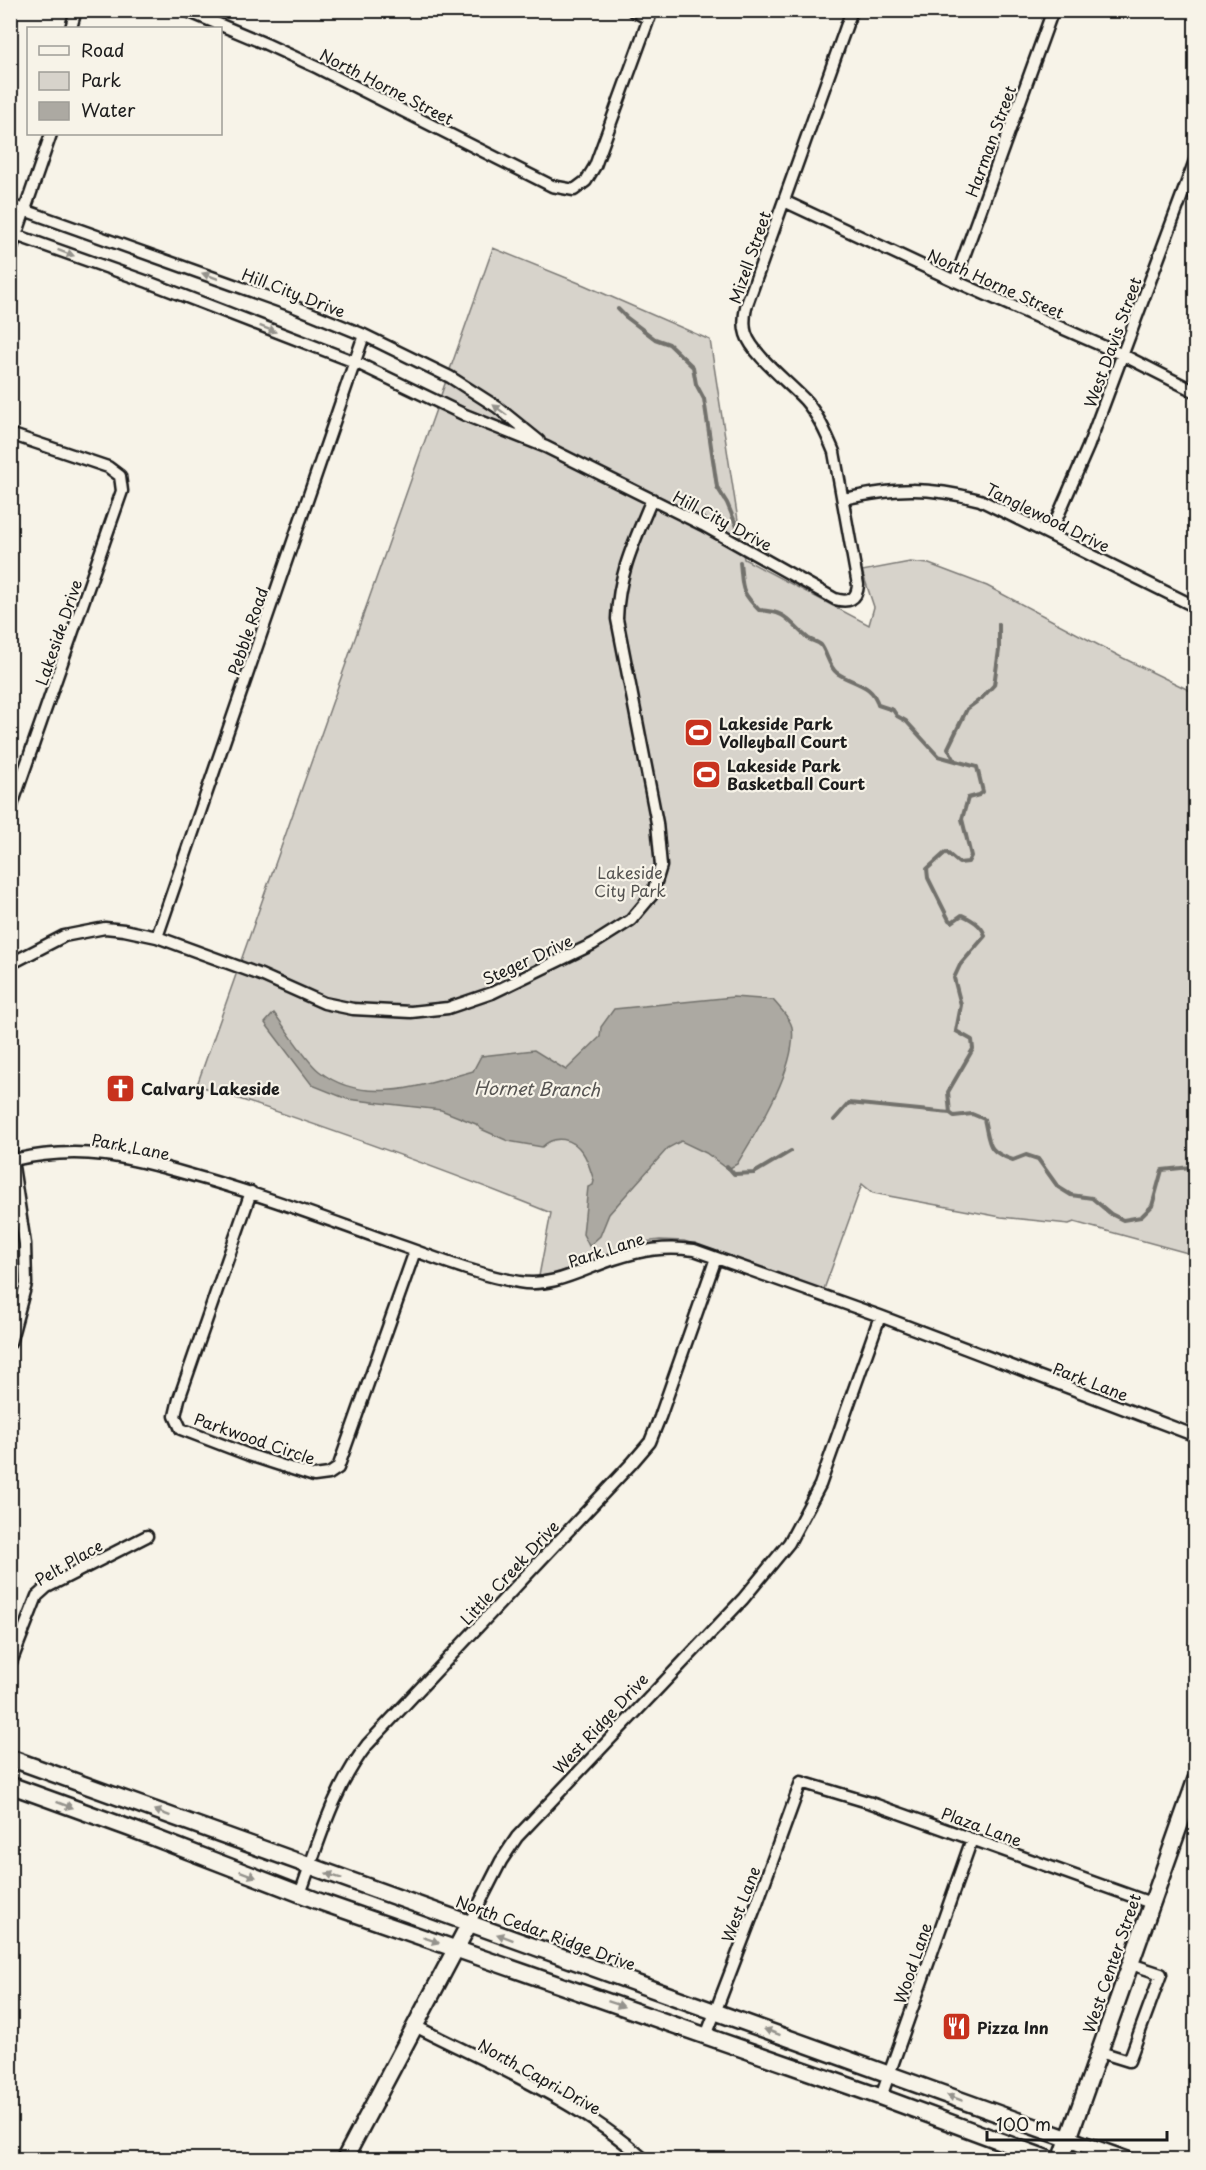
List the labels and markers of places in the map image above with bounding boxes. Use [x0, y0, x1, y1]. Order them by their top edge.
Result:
place label: Lakeside Park Volleyball Court [719, 711, 848, 753]
sports icon: Lakeside Park Volleyball Court [682, 716, 714, 748]
place label: Lakeside Park Basketball Court [727, 753, 866, 795]
sports icon: Lakeside Park Basketball Court [690, 758, 722, 790]
church icon: Calvary Lakeside [104, 1072, 136, 1104]
place label: Calvary Lakeside [141, 1076, 280, 1100]
restaurant icon: Pizza Inn [940, 2011, 972, 2043]
place label: Pizza Inn [977, 2015, 1049, 2039]

